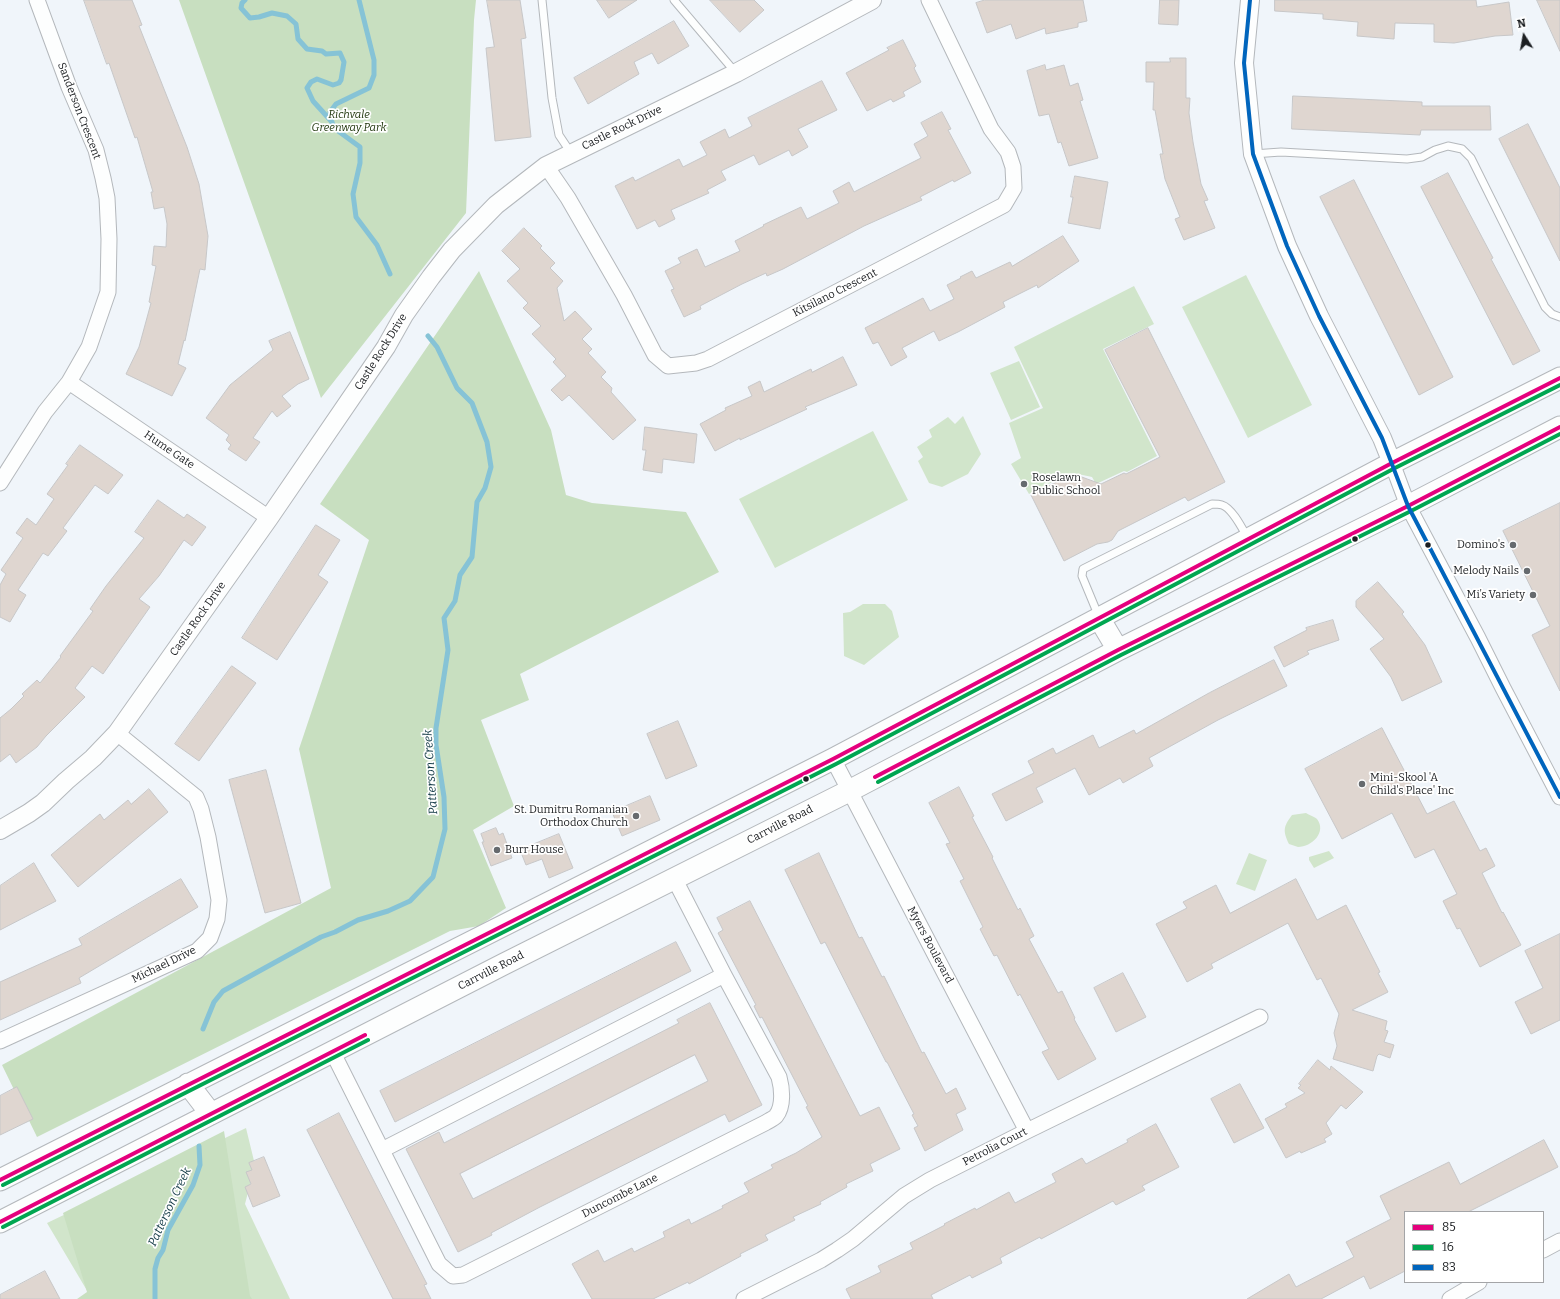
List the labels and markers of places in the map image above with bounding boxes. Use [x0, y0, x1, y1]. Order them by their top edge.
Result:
place label: Roselawn Public School [1032, 471, 1100, 497]
marker: Roselawn Public School [1019, 479, 1029, 489]
unlabelled marker [1350, 534, 1360, 544]
place label: Domino's [1457, 538, 1505, 552]
unlabelled marker [1423, 540, 1433, 550]
marker: Domino's [1508, 540, 1518, 550]
place label: Melody Nails [1453, 564, 1519, 578]
marker: Melody Nails [1522, 566, 1532, 576]
place label: Mi’s Variety [1467, 588, 1525, 602]
marker: Mi’s Variety [1528, 590, 1538, 600]
place label: Mini-Skool 'A Child's Place' Inc [1370, 771, 1454, 797]
unlabelled marker [801, 774, 811, 784]
marker: Mini-Skool 'A Child's Place' Inc [1357, 779, 1367, 789]
place label: St. Dumitru Romanian Orthodox Church [514, 803, 628, 829]
marker: St. Dumitru Romanian Orthodox Church [631, 811, 641, 821]
place label: Burr House [505, 843, 564, 857]
marker: Burr House [492, 845, 502, 855]

